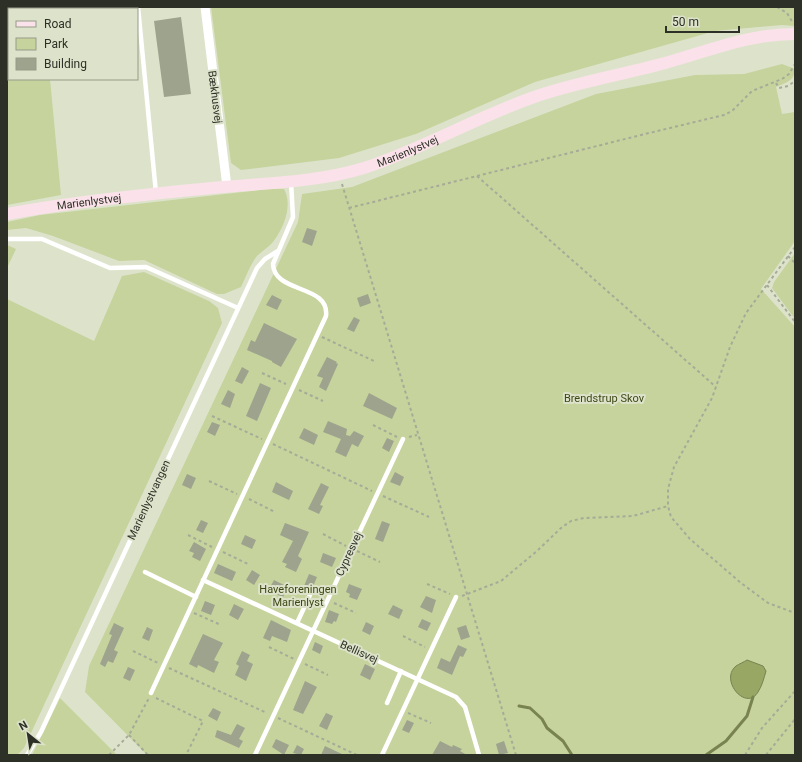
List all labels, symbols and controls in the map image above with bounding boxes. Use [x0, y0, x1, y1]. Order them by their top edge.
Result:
legend [8, 8, 138, 80]
scale bar [666, 8, 739, 34]
text: 50 m [672, 15, 699, 29]
text: Road [44, 17, 72, 31]
text: Park [44, 37, 69, 51]
text: Building [44, 57, 87, 71]
street label: Bækhusvej [205, 70, 225, 124]
street label: Marienlystvej [375, 133, 440, 170]
street label: Marienlystvej [56, 191, 122, 212]
park label: Brendstrup Skov [564, 392, 645, 405]
street label: Marienlystvangen [125, 458, 173, 542]
street label: Cypresvej [333, 530, 365, 578]
park label: Haveforeningen Marienlyst [259, 583, 337, 609]
street label: Bellisvej [338, 638, 380, 666]
north arrow [8, 714, 48, 754]
text: N [17, 718, 30, 733]

